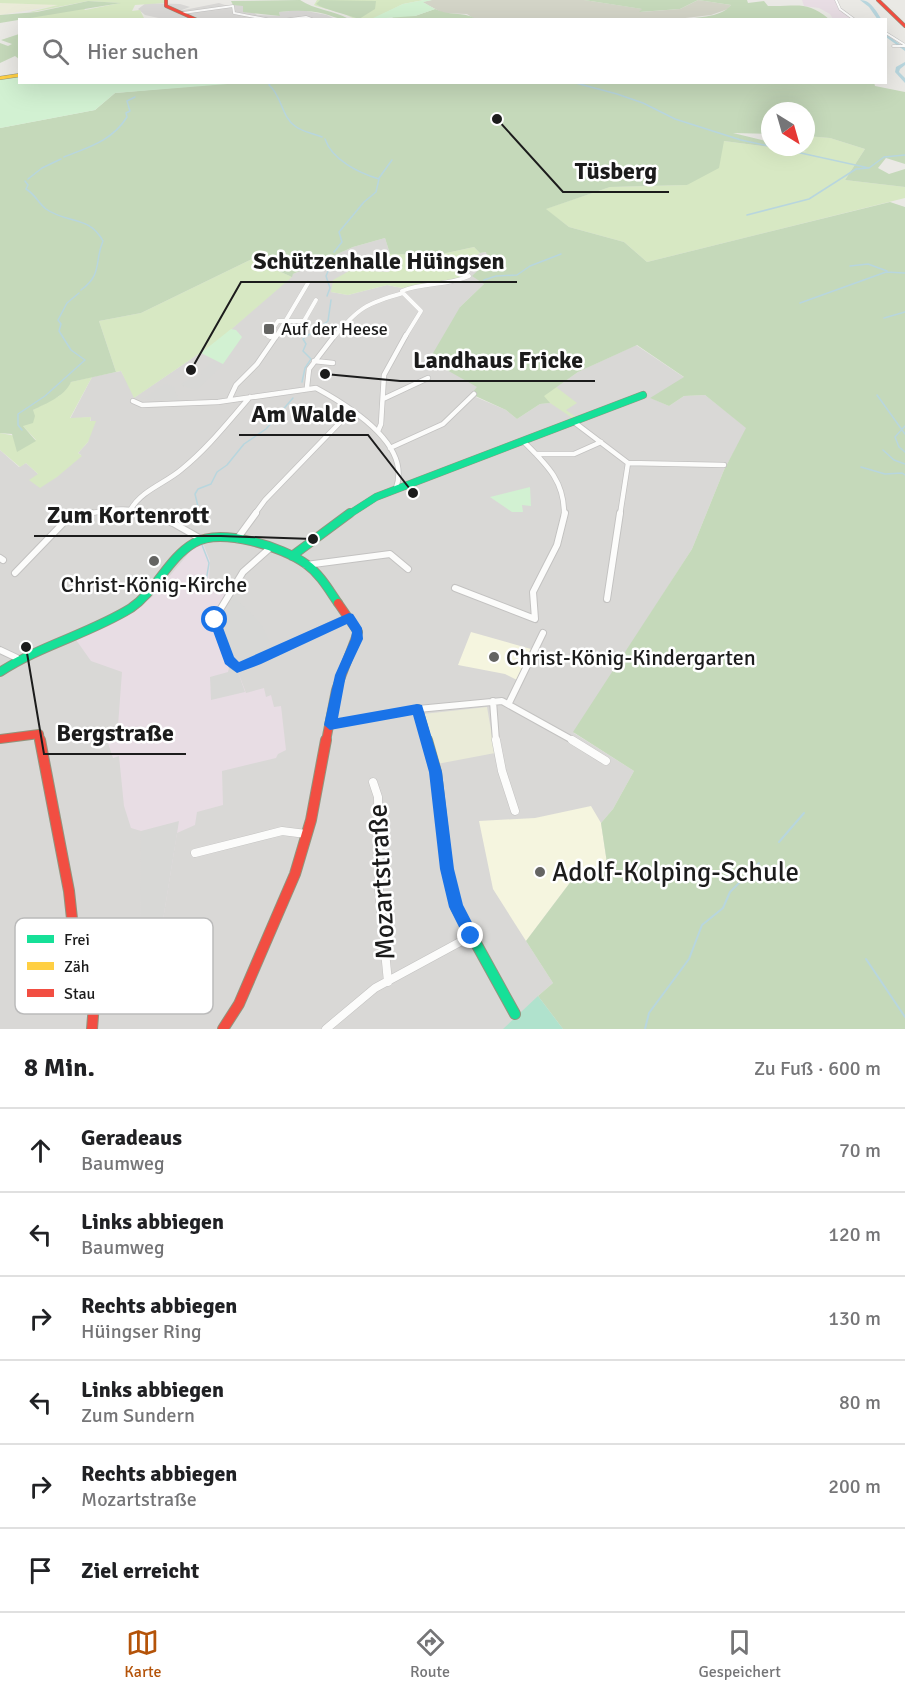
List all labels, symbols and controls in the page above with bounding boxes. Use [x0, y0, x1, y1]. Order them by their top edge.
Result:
search box [18, 18, 887, 84]
icon: search [39, 35, 72, 68]
text: Hier suchen [87, 38, 199, 65]
north arrow [761, 102, 815, 156]
callout: Tüsberg [563, 150, 669, 192]
text: Tüsberg [575, 156, 657, 186]
callout: Schützenhalle Hüingsen [241, 240, 517, 282]
text: Schützenhalle Hüingsen [253, 246, 505, 276]
place label: Auf der Heese [281, 318, 388, 340]
marker: Auf der Heese [262, 322, 276, 336]
callout: Landhaus Fricke [400, 339, 595, 381]
text: Landhaus Fricke [413, 345, 583, 375]
callout: Am Walde [239, 393, 368, 435]
text: Am Walde [251, 399, 357, 429]
callout: Zum Kortenrott [34, 494, 221, 536]
text: Zum Kortenrott [47, 500, 209, 530]
marker: Christ-König-Kirche [147, 554, 161, 568]
place label: Christ-König-Kirche [61, 571, 247, 598]
route start [201, 606, 227, 632]
place label: Christ-König-Kindergarten [506, 644, 756, 671]
marker: Christ-König-Kindergarten [487, 650, 501, 664]
callout: Bergstraße [44, 712, 186, 754]
text: Bergstraße [56, 718, 174, 748]
street label: Mozartstraße [361, 803, 403, 961]
place label: Adolf-Kolping-Schule [552, 856, 799, 889]
marker: Adolf-Kolping-Schule [533, 865, 547, 879]
legend [15, 918, 213, 1014]
route end [457, 922, 483, 948]
text: Frei [64, 930, 90, 950]
text: Zäh [64, 957, 90, 977]
text: Stau [64, 984, 95, 1004]
text: 8 Min. [24, 1052, 95, 1084]
text: Zu Fuß · 600 m [754, 1056, 881, 1081]
text: Geradeaus [81, 1124, 182, 1151]
icon: ahead [24, 1134, 57, 1167]
text: 70 m [839, 1138, 881, 1163]
text: Baumweg [81, 1151, 165, 1176]
text: Links abbiegen [81, 1208, 224, 1235]
icon: left [24, 1218, 57, 1251]
text: 120 m [828, 1222, 881, 1247]
text: Baumweg [81, 1235, 165, 1260]
text: Rechts abbiegen [81, 1292, 237, 1319]
icon: right [24, 1302, 57, 1335]
text: 130 m [828, 1306, 881, 1331]
text: Hüingser Ring [81, 1319, 202, 1344]
text: Links abbiegen [81, 1376, 224, 1403]
icon: left [24, 1386, 57, 1419]
text: 80 m [839, 1390, 881, 1415]
text: Zum Sundern [81, 1403, 195, 1428]
text: Rechts abbiegen [81, 1460, 237, 1487]
icon: right [24, 1470, 57, 1503]
text: 200 m [828, 1474, 881, 1499]
text: Mozartstraße [81, 1487, 197, 1512]
icon: arrive [24, 1554, 57, 1587]
text: Ziel erreicht [81, 1557, 199, 1584]
tab: Karte [124, 1626, 162, 1682]
tab: Route [410, 1626, 450, 1682]
tab: Gespeichert [699, 1626, 781, 1682]

